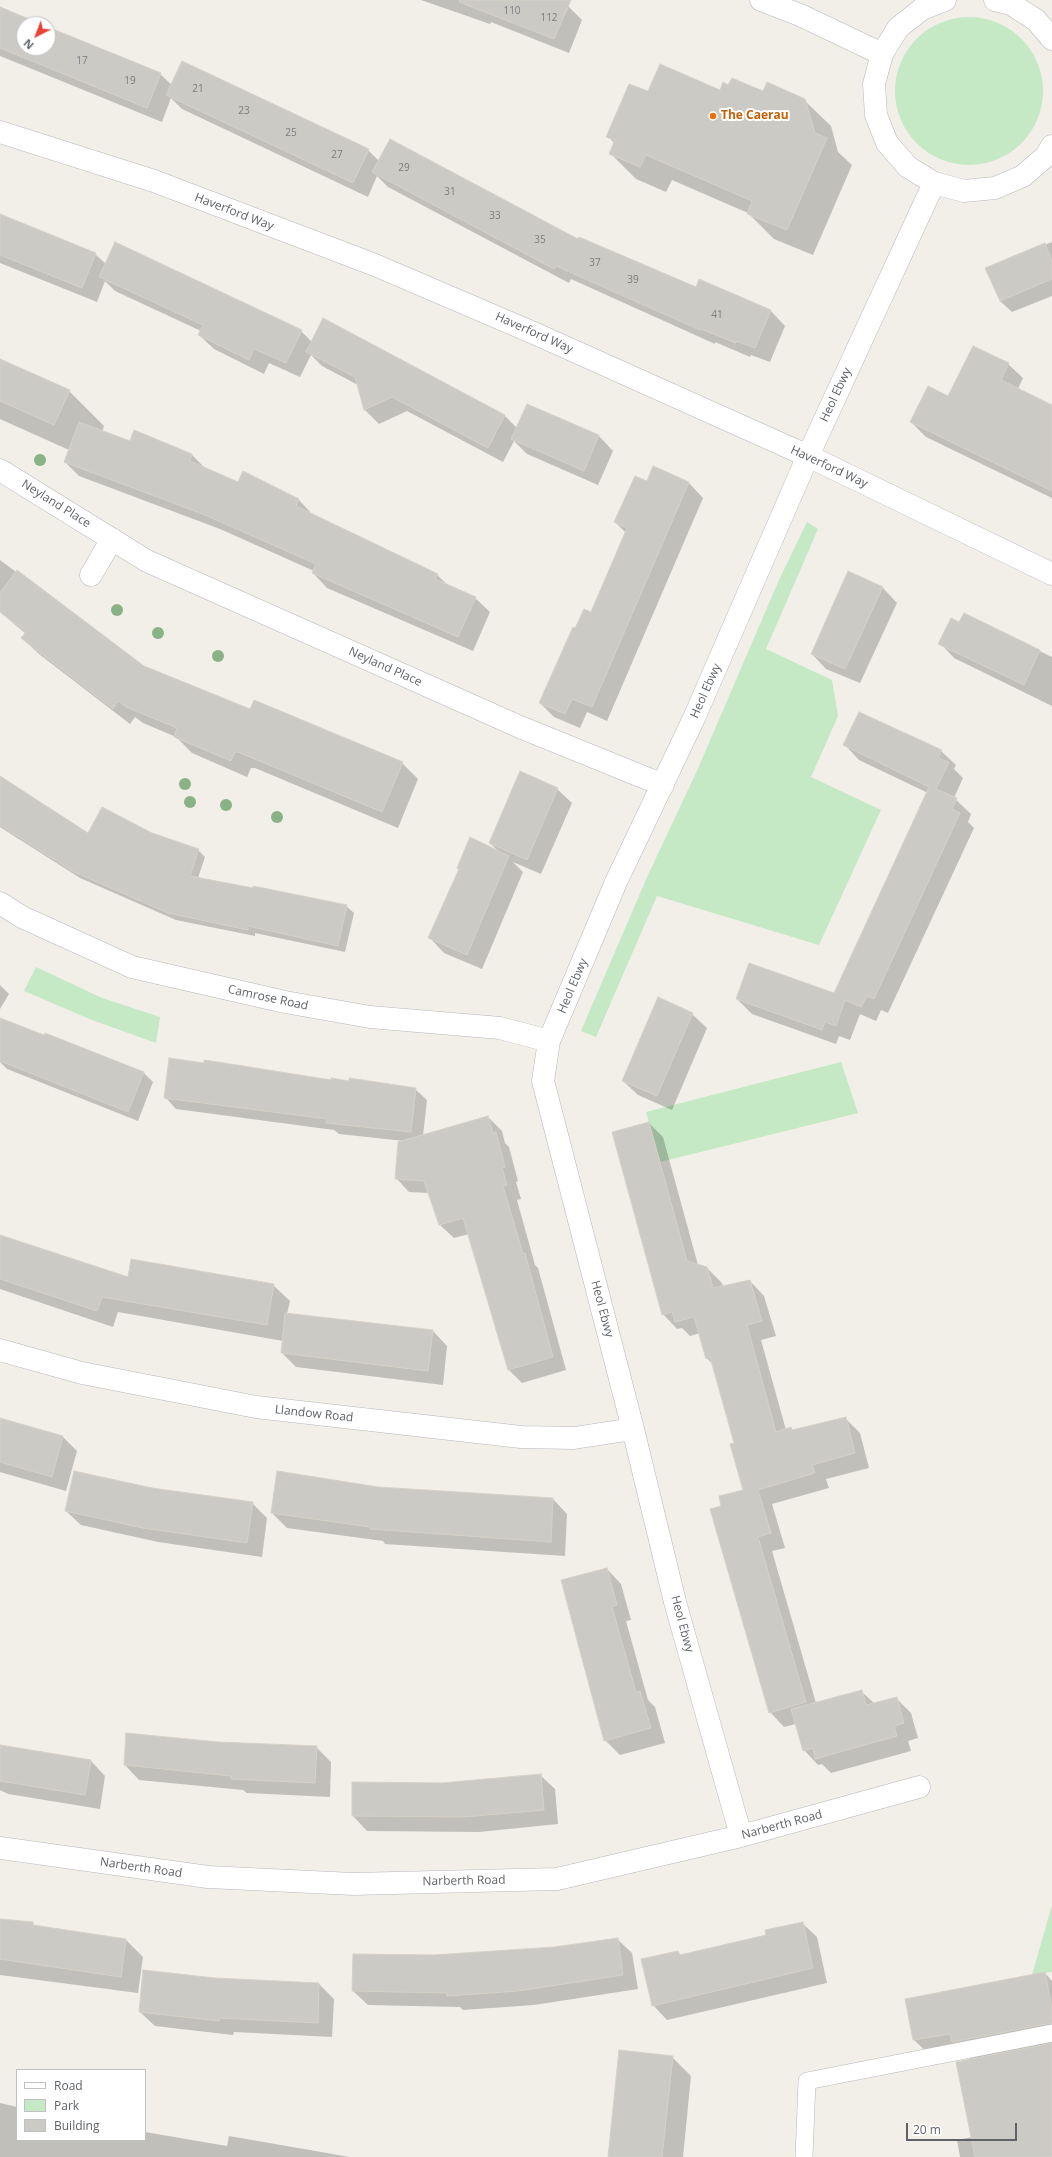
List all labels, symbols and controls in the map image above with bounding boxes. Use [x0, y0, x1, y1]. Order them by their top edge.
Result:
house number: 110 [503, 5, 521, 17]
house number: 112 [540, 12, 558, 24]
north arrow [16, 16, 56, 56]
text: N [20, 36, 37, 53]
house number: 17 [76, 55, 88, 67]
house number: 19 [124, 75, 136, 87]
house number: 21 [192, 83, 204, 95]
house number: 23 [238, 105, 250, 117]
place label: The Caerau [721, 109, 789, 123]
marker: The Caerau [708, 111, 718, 121]
house number: 25 [285, 127, 297, 139]
house number: 27 [331, 149, 343, 161]
house number: 29 [398, 162, 410, 174]
house number: 31 [444, 186, 456, 198]
street label: Haverford Way [192, 190, 276, 234]
house number: 33 [489, 210, 501, 222]
house number: 35 [534, 234, 546, 246]
house number: 37 [589, 257, 601, 269]
house number: 39 [627, 274, 639, 286]
street label: Haverford Way [493, 309, 575, 357]
house number: 41 [711, 309, 723, 321]
street label: Heol Ebwy [817, 366, 855, 424]
street label: Haverford Way [788, 443, 870, 491]
street label: Neyland Place [19, 477, 93, 531]
street label: Neyland Place [346, 644, 424, 690]
street label: Heol Ebwy [688, 661, 724, 721]
street label: Heol Ebwy [555, 956, 591, 1016]
street label: Camrose Road [227, 982, 309, 1014]
street label: Heol Ebwy [588, 1279, 616, 1339]
street label: Llandow Road [274, 1403, 354, 1425]
street label: Heol Ebwy [668, 1594, 696, 1654]
street label: Narberth Road [740, 1807, 824, 1843]
street label: Narberth Road [99, 1855, 183, 1881]
street label: Narberth Road [422, 1873, 506, 1889]
legend [16, 2069, 146, 2141]
text: Road [54, 2077, 83, 2094]
text: Park [54, 2097, 79, 2114]
scale bar [908, 2115, 1019, 2141]
text: Building [54, 2117, 99, 2134]
text: 20 m [913, 2121, 941, 2138]

